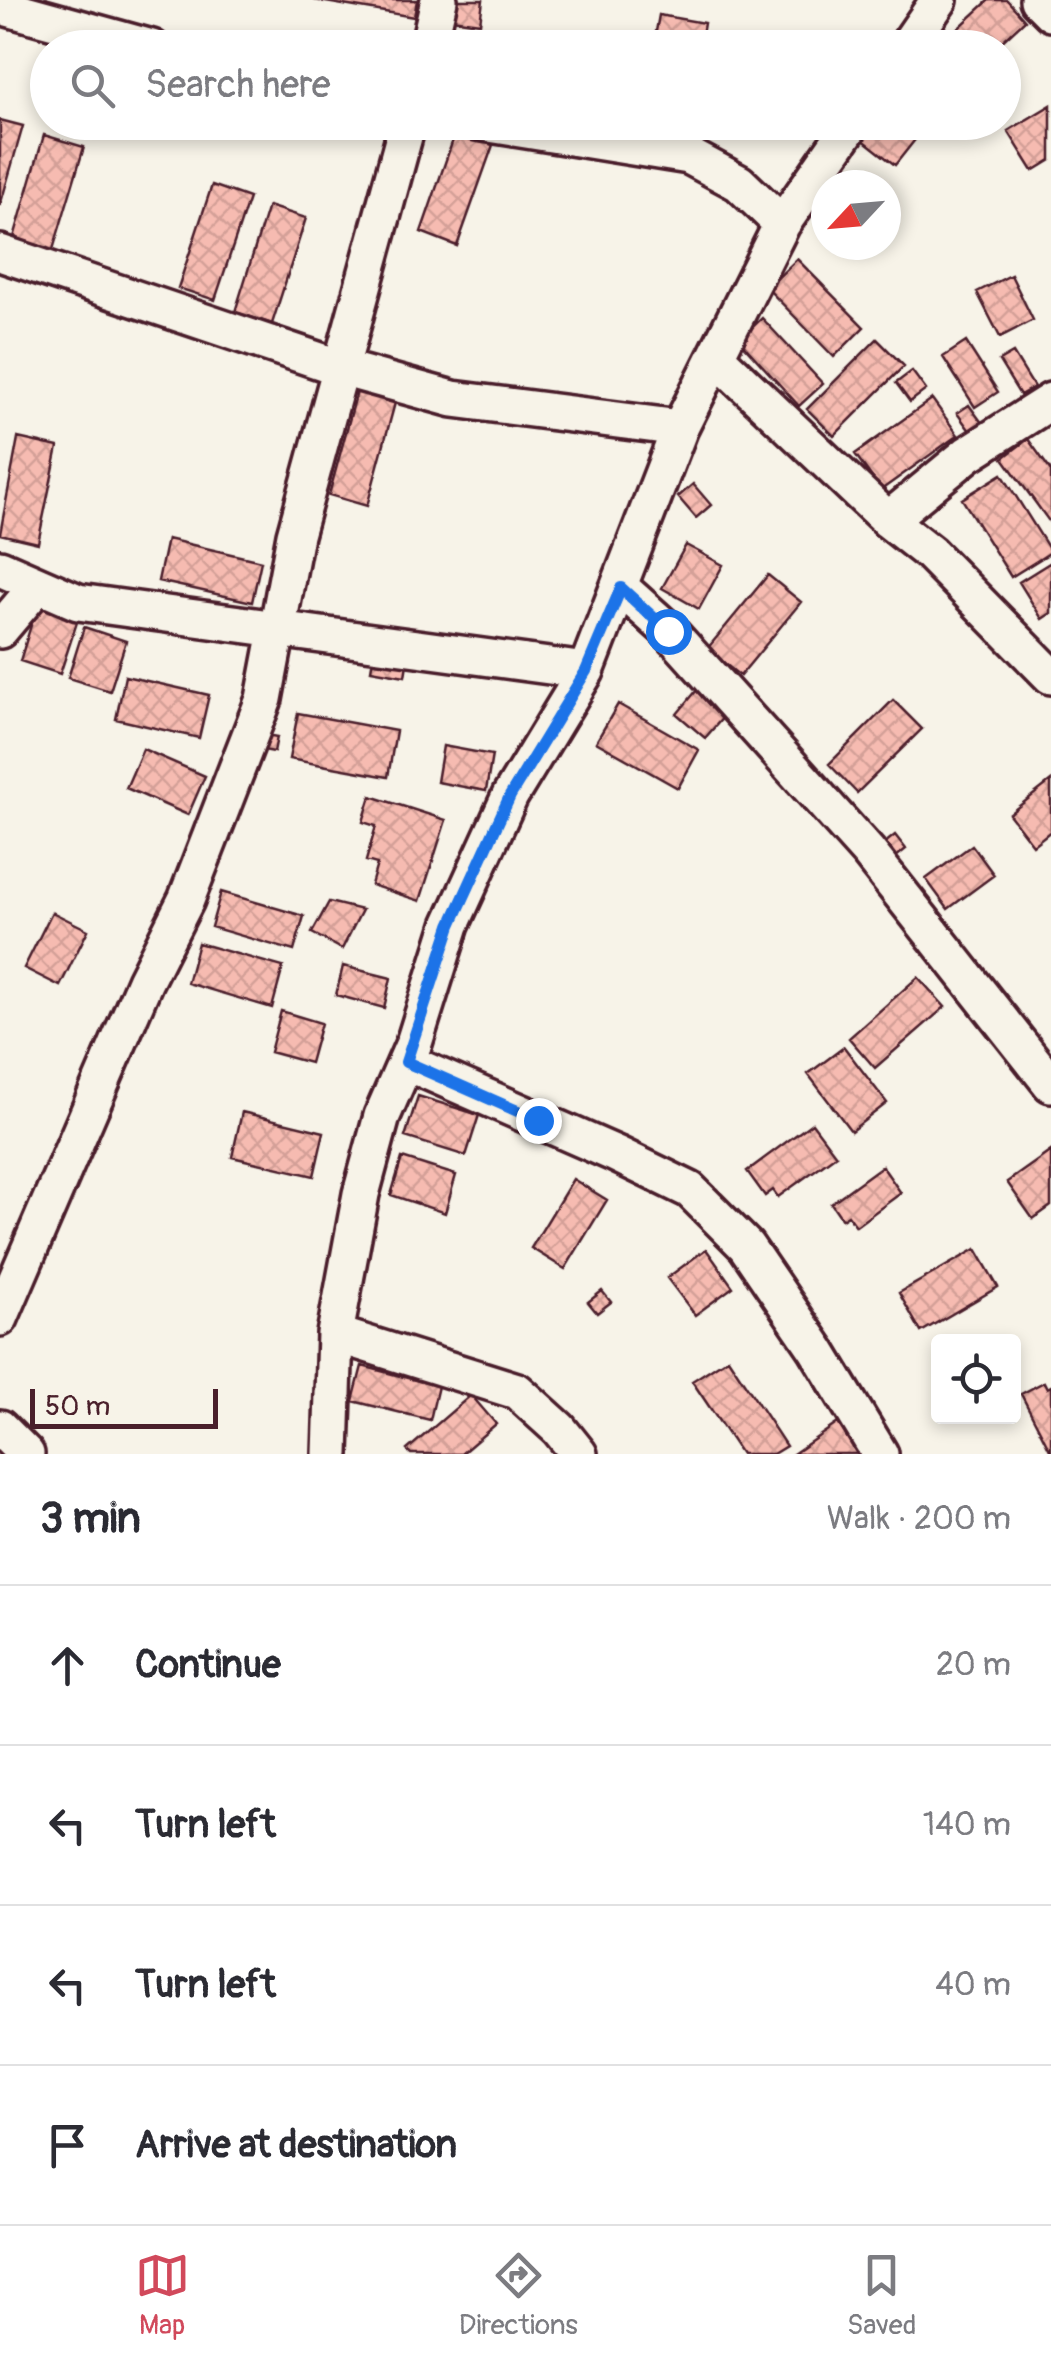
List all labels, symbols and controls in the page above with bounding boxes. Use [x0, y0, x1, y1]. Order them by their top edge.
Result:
search box [30, 30, 1021, 140]
icon: search [65, 58, 120, 113]
text: Search here [145, 61, 331, 109]
north arrow [811, 170, 901, 260]
route start [646, 609, 692, 655]
route end [516, 1098, 562, 1144]
map controls [931, 1334, 1021, 1424]
button: locate [931, 1334, 1021, 1424]
scale bar [30, 1384, 218, 1428]
text: 50 m [45, 1389, 110, 1424]
text: 3 min [40, 1493, 141, 1545]
text: Walk · 200 m [827, 1499, 1011, 1539]
icon: ahead [40, 1638, 95, 1693]
text: Continue [135, 1641, 281, 1689]
text: 20 m [936, 1645, 1011, 1685]
icon: left [40, 1798, 95, 1853]
text: Turn left [135, 1801, 276, 1849]
text: 140 m [923, 1805, 1011, 1845]
icon: left [40, 1958, 95, 2013]
text: Turn left [135, 1961, 276, 2009]
text: 40 m [935, 1965, 1011, 2005]
icon: arrive [40, 2118, 95, 2173]
text: Arrive at destination [135, 2121, 457, 2169]
tab: Map [135, 2248, 190, 2343]
tab: Directions [459, 2248, 578, 2343]
tab: Saved [847, 2248, 916, 2343]

